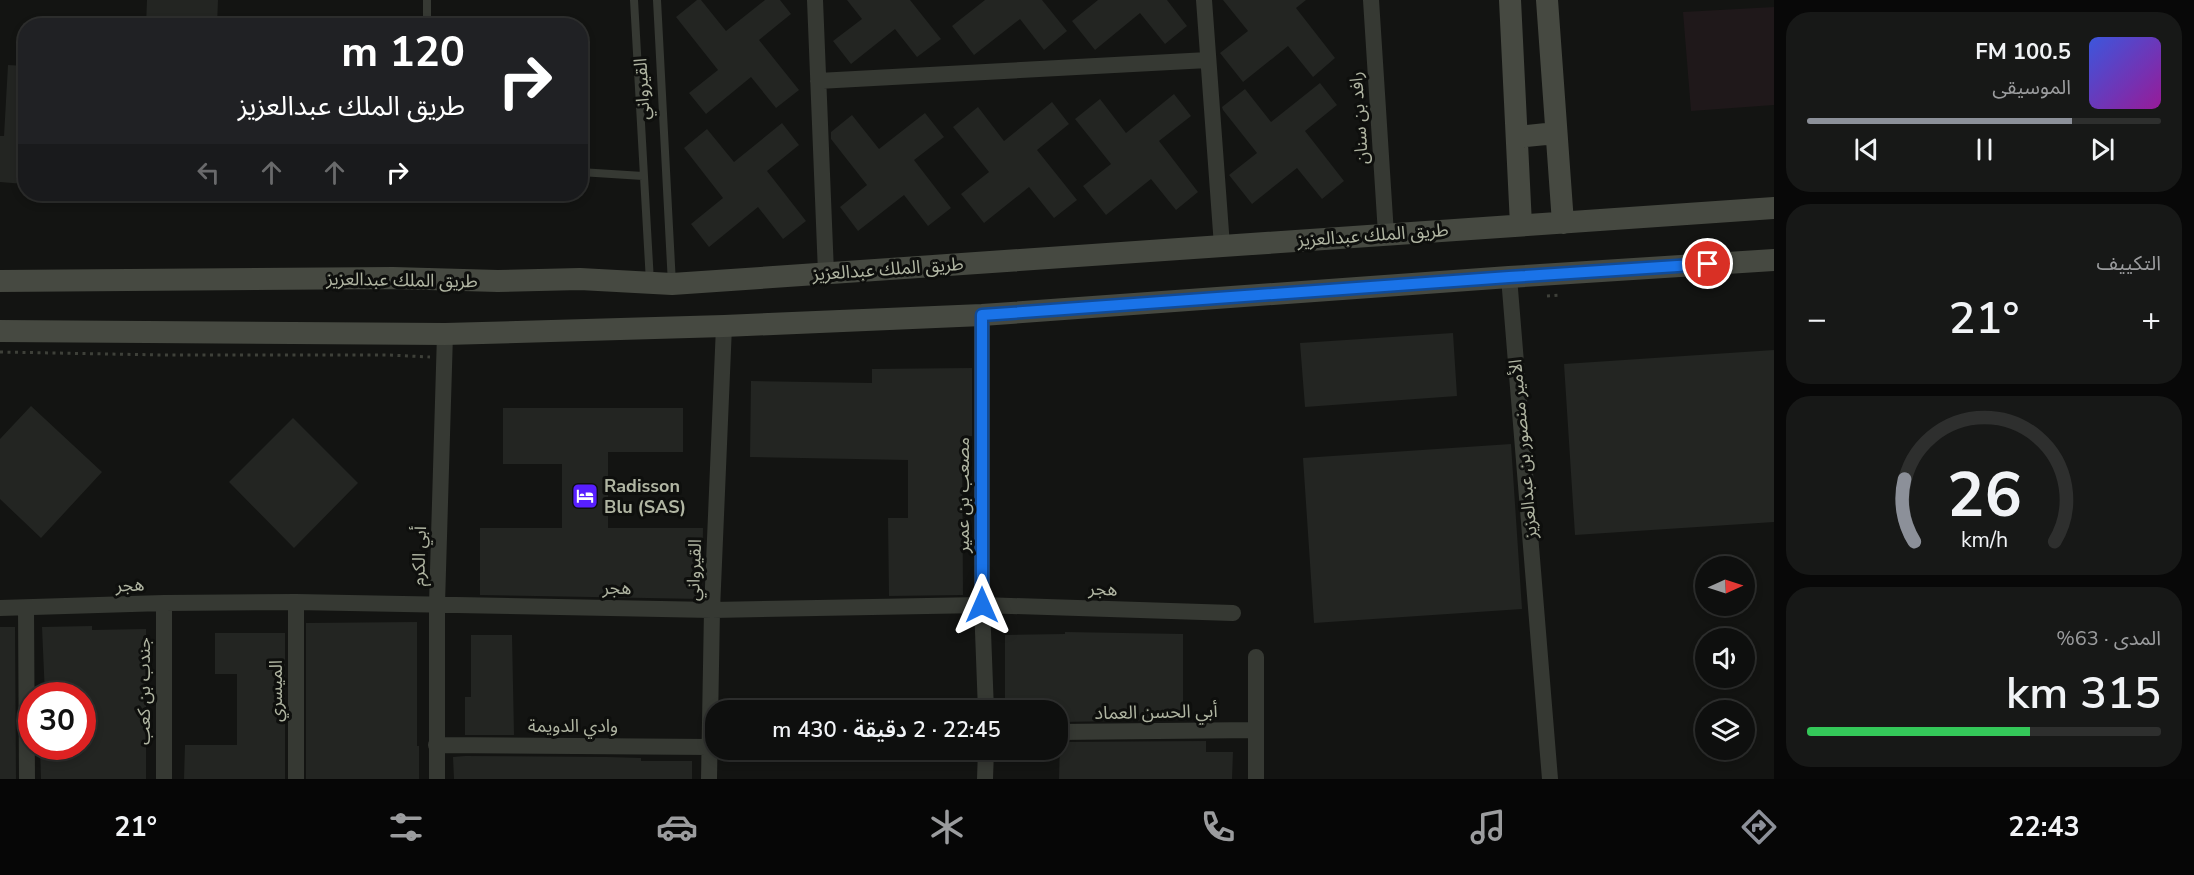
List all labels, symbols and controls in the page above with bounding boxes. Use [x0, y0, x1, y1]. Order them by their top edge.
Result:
text: 120 m [341, 24, 465, 81]
text: 100.5 FM [1975, 37, 2071, 67]
icon: right [486, 42, 564, 120]
street label: القيرواني [628, 57, 657, 121]
street label: رافد بن سنان [1344, 71, 1374, 165]
text: الموسيقى [1992, 74, 2071, 101]
text: طريق الملك عبدالعزيز [238, 88, 465, 125]
icon: previous [1850, 133, 1883, 166]
icon: pause [1968, 133, 2001, 166]
icon: next [2086, 133, 2119, 166]
icon: left [192, 156, 225, 189]
icon: ahead [255, 156, 288, 189]
icon: ahead [318, 156, 351, 189]
icon: right [381, 156, 414, 189]
street label: طريق الملك عبدالعزيز [1296, 218, 1449, 252]
pin [1682, 238, 1733, 289]
icon: arrive [1691, 247, 1724, 280]
text: التكييف [2097, 250, 2161, 277]
street label: طريق الملك عبدالعزيز [811, 252, 964, 286]
street label: طريق الملك عبدالعزيز [325, 267, 478, 293]
text: 21° [1949, 288, 2019, 349]
text: − [1807, 297, 1827, 342]
text: + [2141, 297, 2161, 342]
street label: الأمير منصور بن عبدالعزيز [1503, 358, 1543, 541]
street label: مصعب بن عمير [951, 437, 975, 554]
text: 26 [1947, 454, 2021, 539]
place label: Radisson Blu (SAS) [604, 474, 686, 519]
hotel icon: Radisson Blu (SAS) [570, 481, 600, 511]
street label: أبي الكرم [406, 526, 434, 587]
text: km/h [1960, 526, 2008, 556]
street label: القيرواني [681, 539, 708, 602]
north arrow [1695, 556, 1755, 616]
map controls [1695, 556, 1755, 760]
street label: هجر [114, 573, 145, 598]
position arrow [950, 573, 1014, 637]
street label: هجر [601, 576, 632, 600]
street label: هجر [1087, 576, 1118, 601]
text: المدى · 63% [2056, 625, 2161, 652]
button: sound [1695, 628, 1755, 688]
street label: جندب بن كعب [132, 637, 156, 745]
street label: الميسري [264, 660, 289, 722]
text: 315 km [2006, 663, 2161, 724]
speed limit sign: 30 [18, 682, 96, 760]
street label: أبي الحسن العماد [1094, 699, 1218, 726]
button: layers [1695, 700, 1755, 760]
street label: وادي الدويمة [528, 714, 618, 739]
text: 22:45 · 2 دقيقة · 430 m [772, 715, 1001, 745]
icon: filters [385, 806, 427, 848]
icon: car [656, 806, 698, 848]
icon: climate [926, 806, 968, 848]
icon: phone [1197, 806, 1239, 848]
icon: music [1467, 806, 1509, 848]
icon: directions [1738, 806, 1780, 848]
text: 21° [114, 809, 157, 846]
text: 22:43 [2008, 809, 2080, 846]

